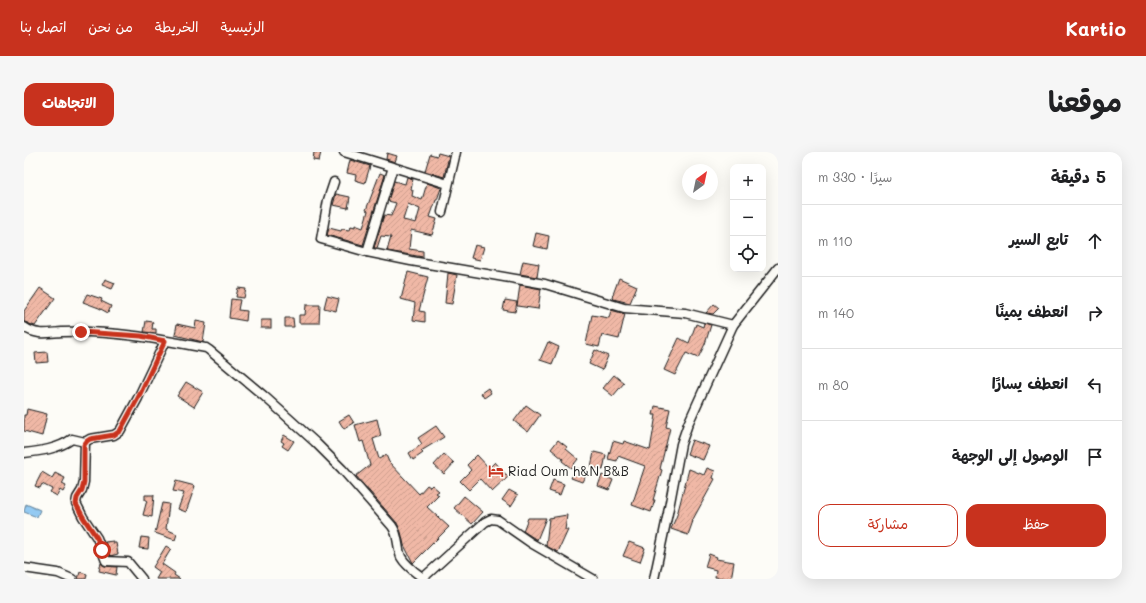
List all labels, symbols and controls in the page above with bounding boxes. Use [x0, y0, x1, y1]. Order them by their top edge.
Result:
text: Kartio [1066, 16, 1126, 41]
text: اتصل بنا [20, 17, 66, 36]
text: من نحن [88, 17, 133, 36]
text: الخريطة [155, 17, 199, 36]
text: الرئيسية [221, 17, 264, 36]
button: الاتجاهات [24, 83, 114, 126]
text: موقعنا [1048, 83, 1122, 119]
north arrow [682, 164, 718, 200]
map controls [730, 164, 766, 272]
button: + [730, 164, 766, 200]
text: 5 دقيقة [1051, 165, 1106, 187]
text: سيرًا · 330 m [818, 168, 892, 185]
button: − [730, 200, 766, 236]
text: تابع السير [1009, 229, 1068, 249]
icon: ahead [1084, 230, 1106, 252]
text: 110 m [818, 232, 852, 249]
button: locate [730, 236, 766, 272]
text: انعطف يمينًا [996, 301, 1068, 321]
icon: right [1084, 302, 1106, 324]
text: 140 m [818, 304, 854, 321]
route end [72, 323, 90, 341]
text: انعطف يسارًا [992, 373, 1068, 393]
icon: left [1084, 374, 1106, 396]
text: 80 m [818, 376, 848, 393]
text: الوصول إلى الوجهة [952, 445, 1068, 465]
icon: arrive [1084, 446, 1106, 468]
hotel icon: Riad Oum h&N B&B [487, 462, 505, 480]
place label: Riad Oum h&N B&B [508, 462, 629, 479]
button: مشاركة [818, 504, 958, 547]
button: حفظ [966, 504, 1106, 547]
route start [93, 541, 111, 559]

